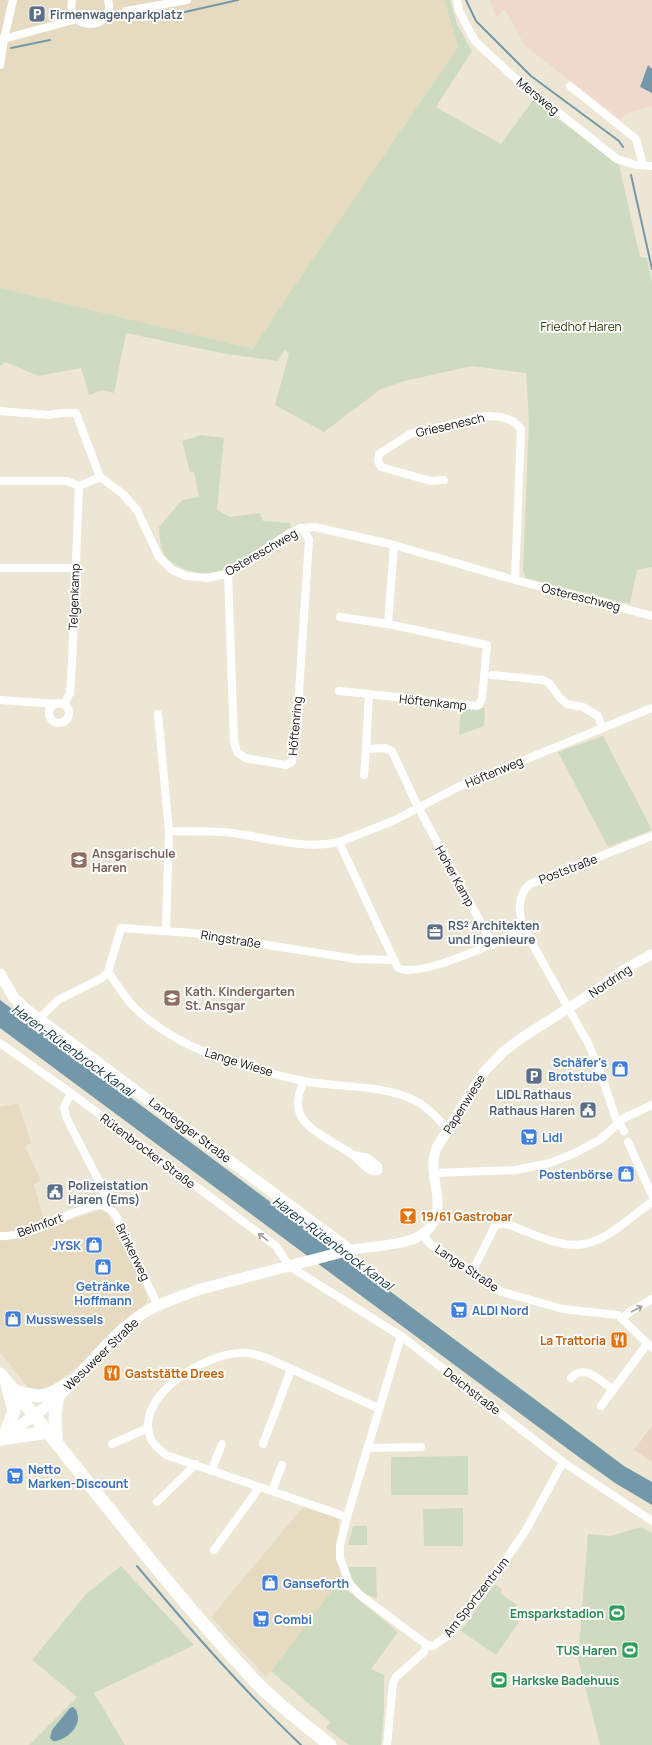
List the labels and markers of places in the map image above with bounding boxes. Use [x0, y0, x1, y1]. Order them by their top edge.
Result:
parking icon: Firmenwagenparkplatz [27, 4, 47, 24]
place label: Firmenwagenparkplatz [50, 6, 183, 23]
place label: Ansgarischule Haren [92, 845, 176, 876]
school or university icon: Ansgarischule Haren [69, 850, 89, 870]
place label: RS² Architekten und Ingenieure [448, 917, 540, 948]
office icon: RS² Architekten und Ingenieure [425, 922, 445, 942]
place label: Kath. Kindergarten St. Ansgar [185, 983, 295, 1014]
school or university icon: Kath. Kindergarten St. Ansgar [162, 988, 182, 1008]
place label: Schäfer's Brotstube [548, 1054, 608, 1085]
shop icon: Schäfer's Brotstube [610, 1059, 630, 1079]
parking icon: LIDL Rathaus [524, 1066, 544, 1086]
place label: LIDL Rathaus [497, 1086, 572, 1103]
public building icon: Rathaus Haren [578, 1100, 598, 1120]
place label: Rathaus Haren [489, 1102, 575, 1119]
supermarket icon: Lidl [519, 1127, 539, 1147]
place label: Lidl [542, 1129, 563, 1146]
shop icon: Postenbörse [616, 1164, 636, 1184]
place label: Postenbörse [539, 1166, 613, 1183]
place label: Polizeistation Haren (Ems) [68, 1177, 148, 1208]
public building icon: Polizeistation Haren (Ems) [45, 1182, 65, 1202]
bar icon: 19/61 Gastrobar [398, 1206, 418, 1226]
place label: 19/61 Gastrobar [421, 1208, 513, 1225]
shop icon: JYSK [84, 1235, 104, 1255]
place label: JYSK [52, 1237, 81, 1254]
shop icon: Getränke Hoffmann [93, 1257, 113, 1277]
place label: Getränke Hoffmann [74, 1278, 132, 1309]
supermarket icon: ALDI Nord [449, 1300, 469, 1320]
place label: ALDI Nord [472, 1302, 529, 1319]
shop icon: Musswessels [3, 1309, 23, 1329]
place label: Musswessels [26, 1311, 104, 1328]
restaurant icon: La Trattoria [609, 1330, 629, 1350]
place label: La Trattoria [540, 1332, 606, 1349]
restaurant icon: Gaststätte Drees [102, 1363, 122, 1383]
place label: Gaststätte Drees [125, 1365, 225, 1382]
place label: Netto Marken-Discount [28, 1461, 129, 1492]
supermarket icon: Netto Marken-Discount [5, 1466, 25, 1486]
shop icon: Ganseforth [260, 1573, 280, 1593]
place label: Ganseforth [283, 1575, 349, 1592]
sports icon: Emsparkstadion [607, 1603, 627, 1623]
place label: Emsparkstadion [510, 1605, 604, 1622]
supermarket icon: Combi [251, 1609, 271, 1629]
place label: Combi [274, 1611, 312, 1628]
sports icon: TUS Haren [620, 1640, 640, 1660]
place label: TUS Haren [556, 1642, 617, 1659]
sports icon: Harkske Badehuus [489, 1670, 509, 1690]
place label: Harkske Badehuus [512, 1672, 620, 1689]

